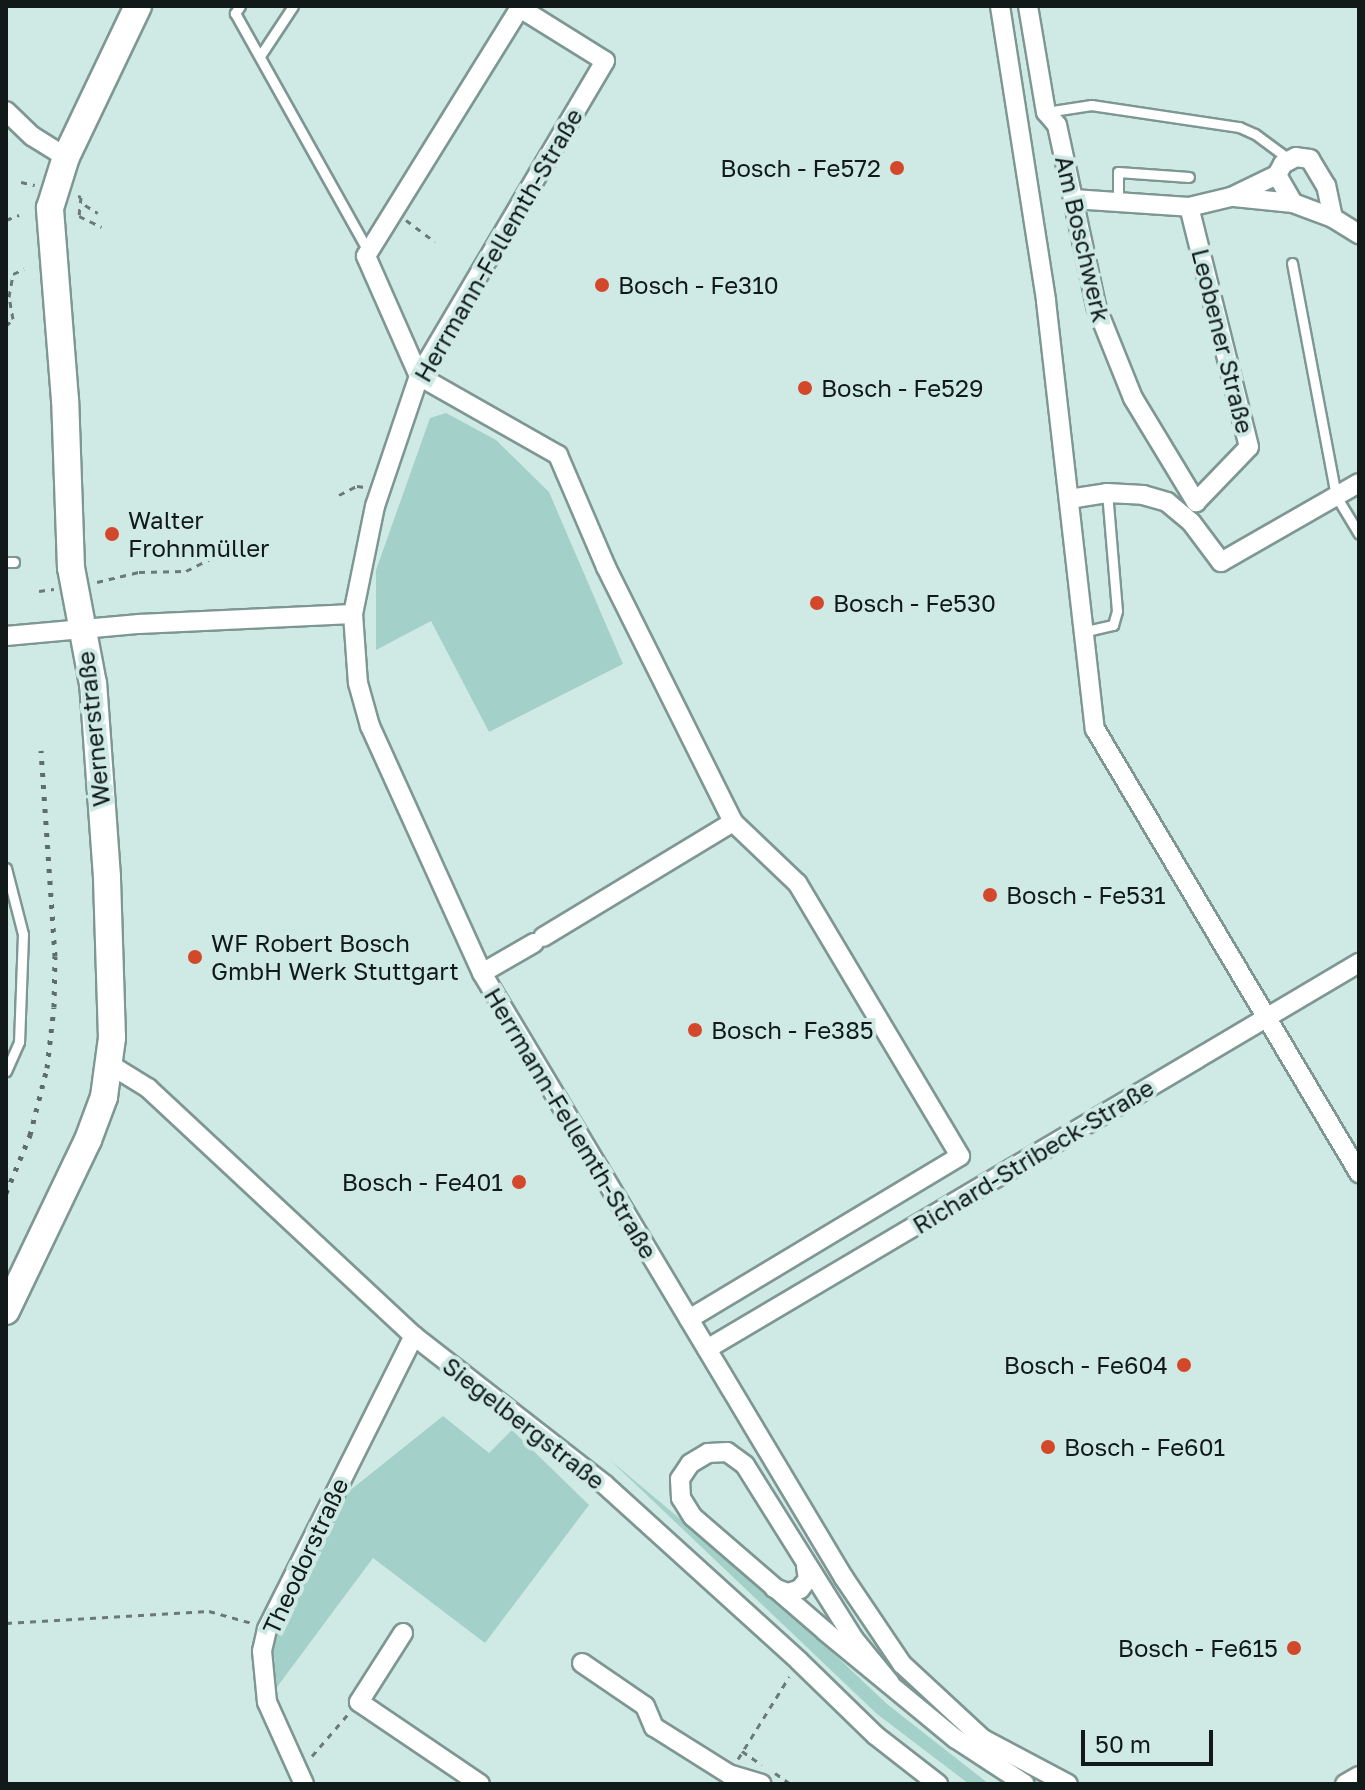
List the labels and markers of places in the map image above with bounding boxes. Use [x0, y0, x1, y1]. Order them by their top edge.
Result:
place label: Bosch - Fe572 [720, 154, 881, 182]
marker: Bosch - Fe572 [888, 159, 906, 177]
place label: Bosch - Fe310 [618, 271, 779, 299]
marker: Bosch - Fe310 [593, 276, 611, 294]
place label: Bosch - Fe529 [821, 374, 983, 402]
marker: Bosch - Fe529 [796, 379, 814, 397]
place label: Walter Frohnmüller [128, 506, 269, 562]
marker: Walter Frohnmüller [103, 525, 121, 543]
place label: Bosch - Fe530 [833, 589, 996, 617]
marker: Bosch - Fe530 [808, 594, 826, 612]
place label: Bosch - Fe531 [1006, 881, 1166, 909]
marker: Bosch - Fe531 [981, 886, 999, 904]
place label: WF Robert Bosch GmbH Werk Stuttgart [211, 929, 459, 985]
marker: WF Robert Bosch GmbH Werk Stuttgart [186, 948, 204, 966]
place label: Bosch - Fe385 [711, 1016, 874, 1044]
marker: Bosch - Fe385 [686, 1021, 704, 1039]
place label: Bosch - Fe401 [342, 1168, 503, 1196]
marker: Bosch - Fe401 [510, 1173, 528, 1191]
place label: Bosch - Fe604 [1004, 1351, 1168, 1379]
marker: Bosch - Fe604 [1175, 1356, 1193, 1374]
place label: Bosch - Fe601 [1064, 1433, 1225, 1461]
marker: Bosch - Fe601 [1039, 1438, 1057, 1456]
place label: Bosch - Fe615 [1118, 1634, 1278, 1662]
marker: Bosch - Fe615 [1285, 1639, 1303, 1657]

